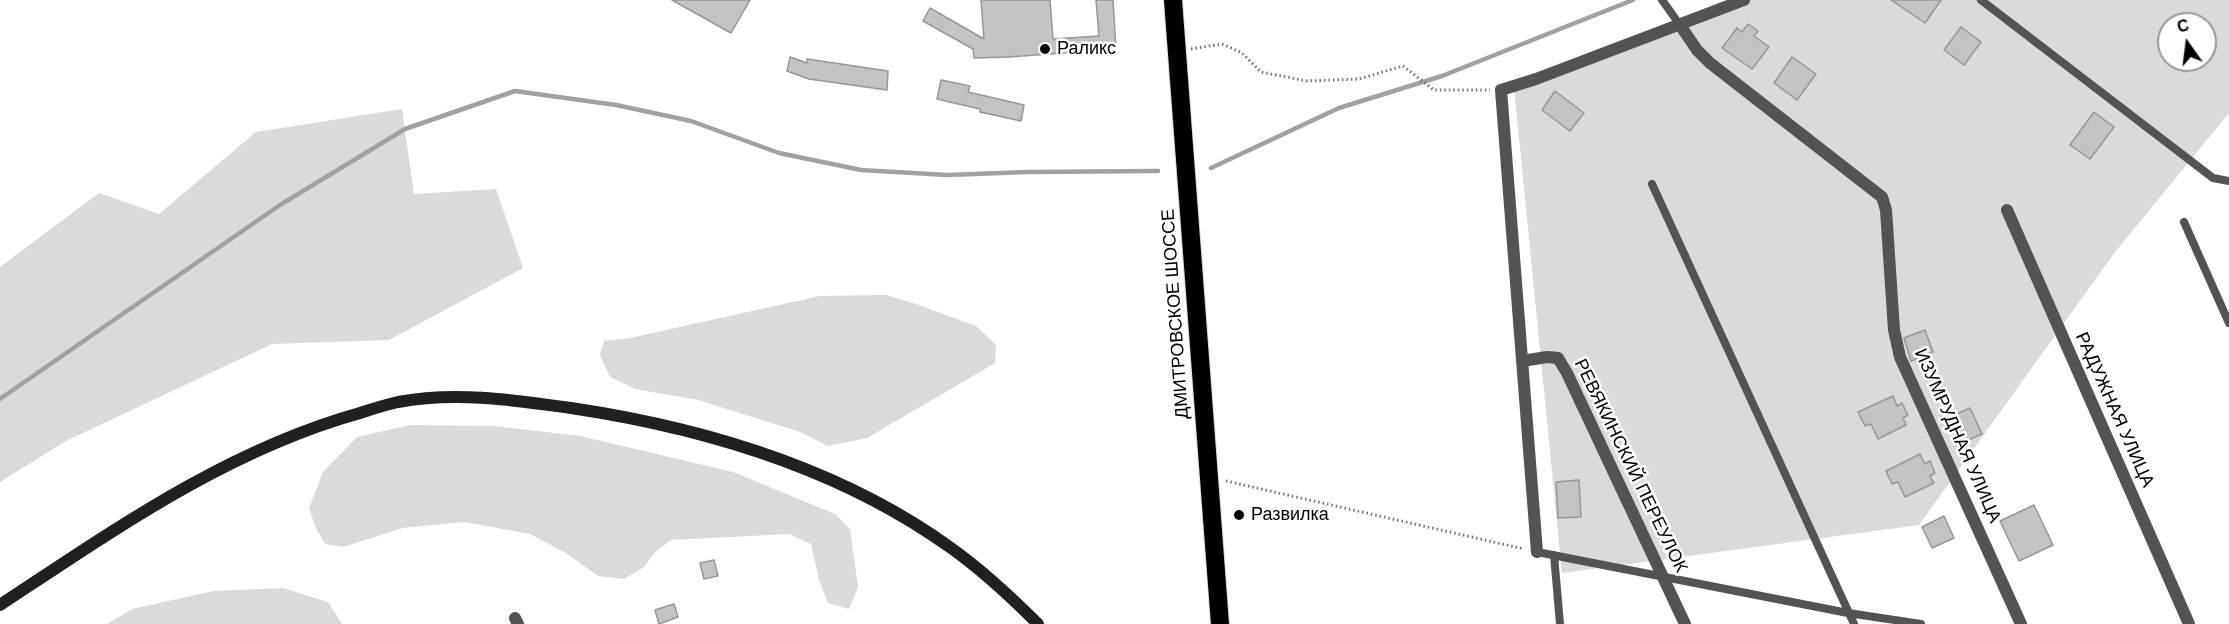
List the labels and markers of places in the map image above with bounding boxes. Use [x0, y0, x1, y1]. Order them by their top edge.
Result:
place label: Раликс [1057, 38, 1116, 60]
marker: Раликс [1038, 42, 1052, 56]
place label: Развилка [1251, 504, 1329, 526]
marker: Развилка [1232, 508, 1246, 522]

